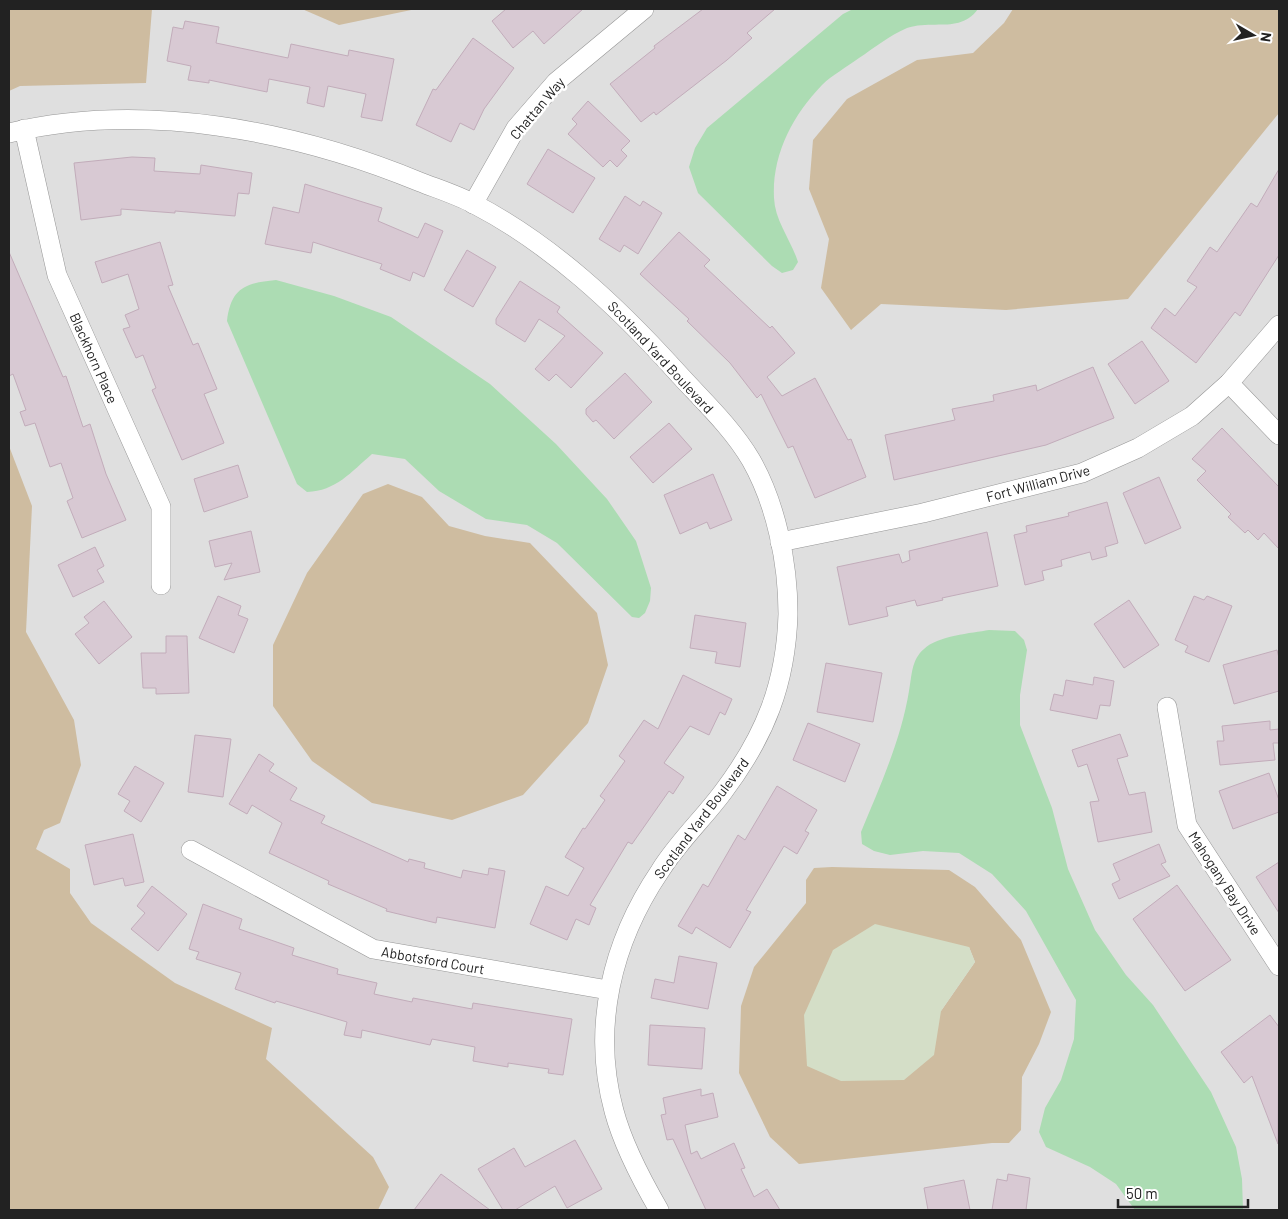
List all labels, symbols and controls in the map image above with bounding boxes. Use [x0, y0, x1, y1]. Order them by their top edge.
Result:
north arrow [1228, 10, 1278, 60]
text: N [1257, 31, 1275, 43]
street label: Chattan Way [506, 73, 568, 143]
street label: Scotland Yard Boulevard [605, 297, 717, 417]
street label: Blackhorn Place [66, 310, 122, 406]
street label: Fort William Drive [984, 461, 1092, 505]
street label: Scotland Yard Boulevard [650, 754, 752, 882]
street label: Mahogany Bay Drive [1185, 828, 1265, 938]
street label: Abbotsford Court [380, 943, 486, 977]
scale bar [1118, 1176, 1248, 1208]
text: 50 m [1126, 1184, 1158, 1202]

